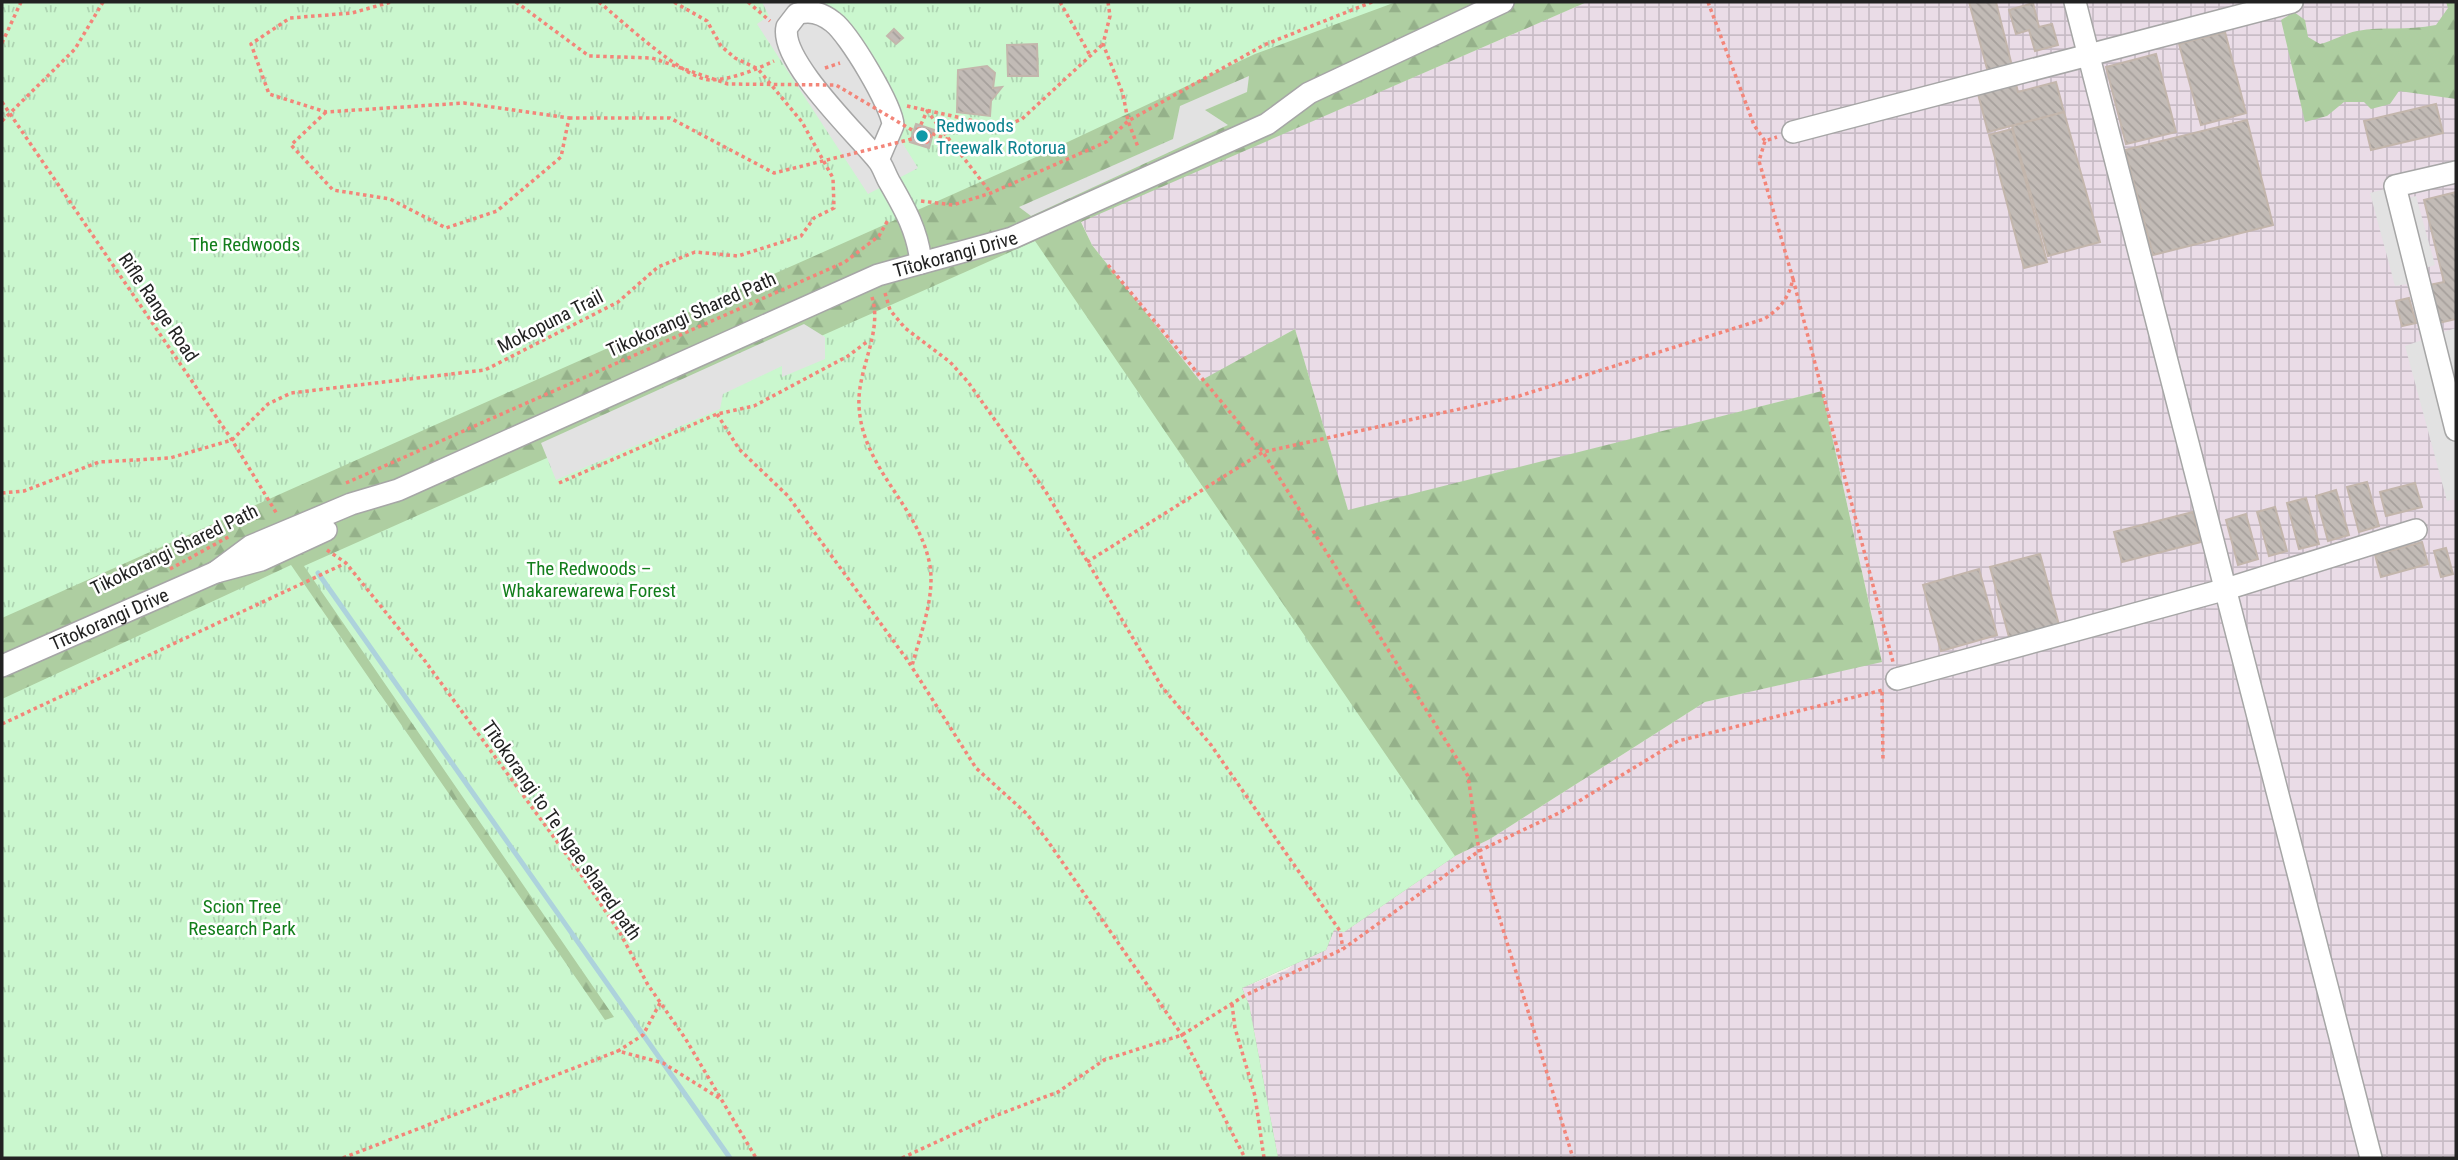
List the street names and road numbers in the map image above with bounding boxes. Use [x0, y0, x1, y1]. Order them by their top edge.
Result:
street label: Tītokorangi Drive [891, 226, 1021, 282]
street label: Rifle Range Road [114, 248, 203, 366]
street label: Tikokorangi Shared Path [603, 267, 779, 362]
street label: Mokopuna Trail [494, 285, 607, 358]
street label: Tikokorangi Shared Path [87, 499, 262, 600]
street label: Tītokorangi Drive [46, 583, 172, 656]
street label: Tītokorangi to Te Ngae shared path [477, 716, 646, 944]

